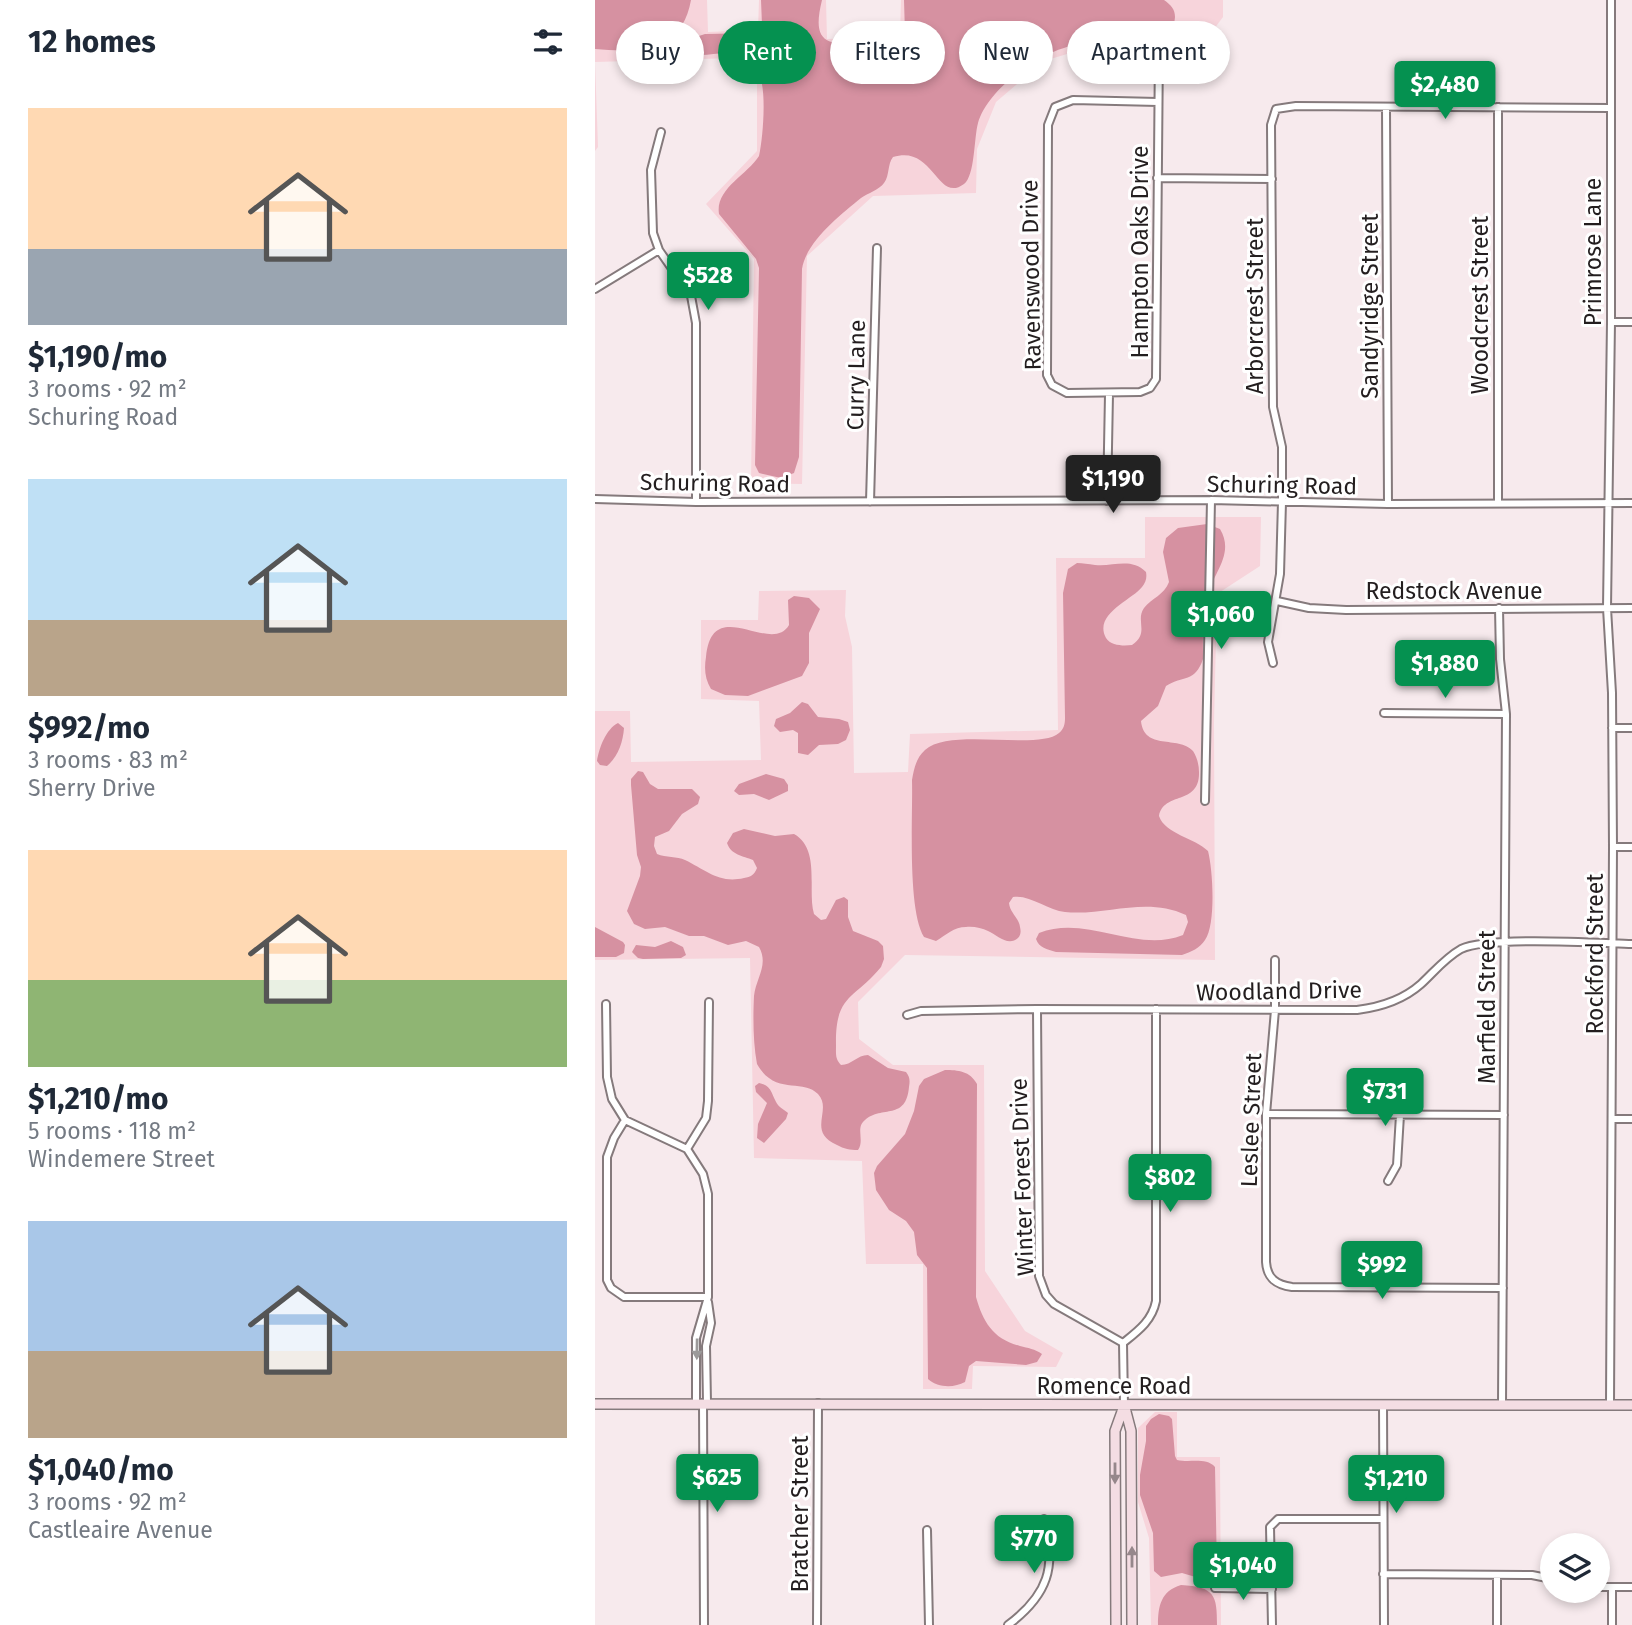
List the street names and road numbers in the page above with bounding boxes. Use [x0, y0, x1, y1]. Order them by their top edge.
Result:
street label: Hampton Oaks Drive [1126, 145, 1154, 359]
street label: Primrose Lane [1579, 178, 1607, 326]
street label: Ravenswood Drive [1015, 179, 1047, 371]
street label: Sandyridge Street [1356, 213, 1384, 399]
street label: Woodcrest Street [1466, 215, 1494, 394]
street label: Arborcrest Street [1241, 217, 1269, 394]
street label: Curry Lane [841, 319, 871, 431]
street label: Schuring Road [640, 468, 790, 498]
street label: Schuring Road [1207, 470, 1357, 500]
street label: Redstock Avenue [1365, 577, 1543, 605]
street label: Rockford Street [1581, 873, 1609, 1035]
street label: Marfield Street [1473, 929, 1501, 1084]
street label: Woodland Drive [1196, 976, 1362, 1006]
street label: Leslee Street [1235, 1052, 1267, 1188]
street label: Winter Forest Drive [1005, 1077, 1039, 1277]
street label: Romence Road [1037, 1372, 1191, 1400]
street label: Bratcher Street [786, 1435, 814, 1592]

